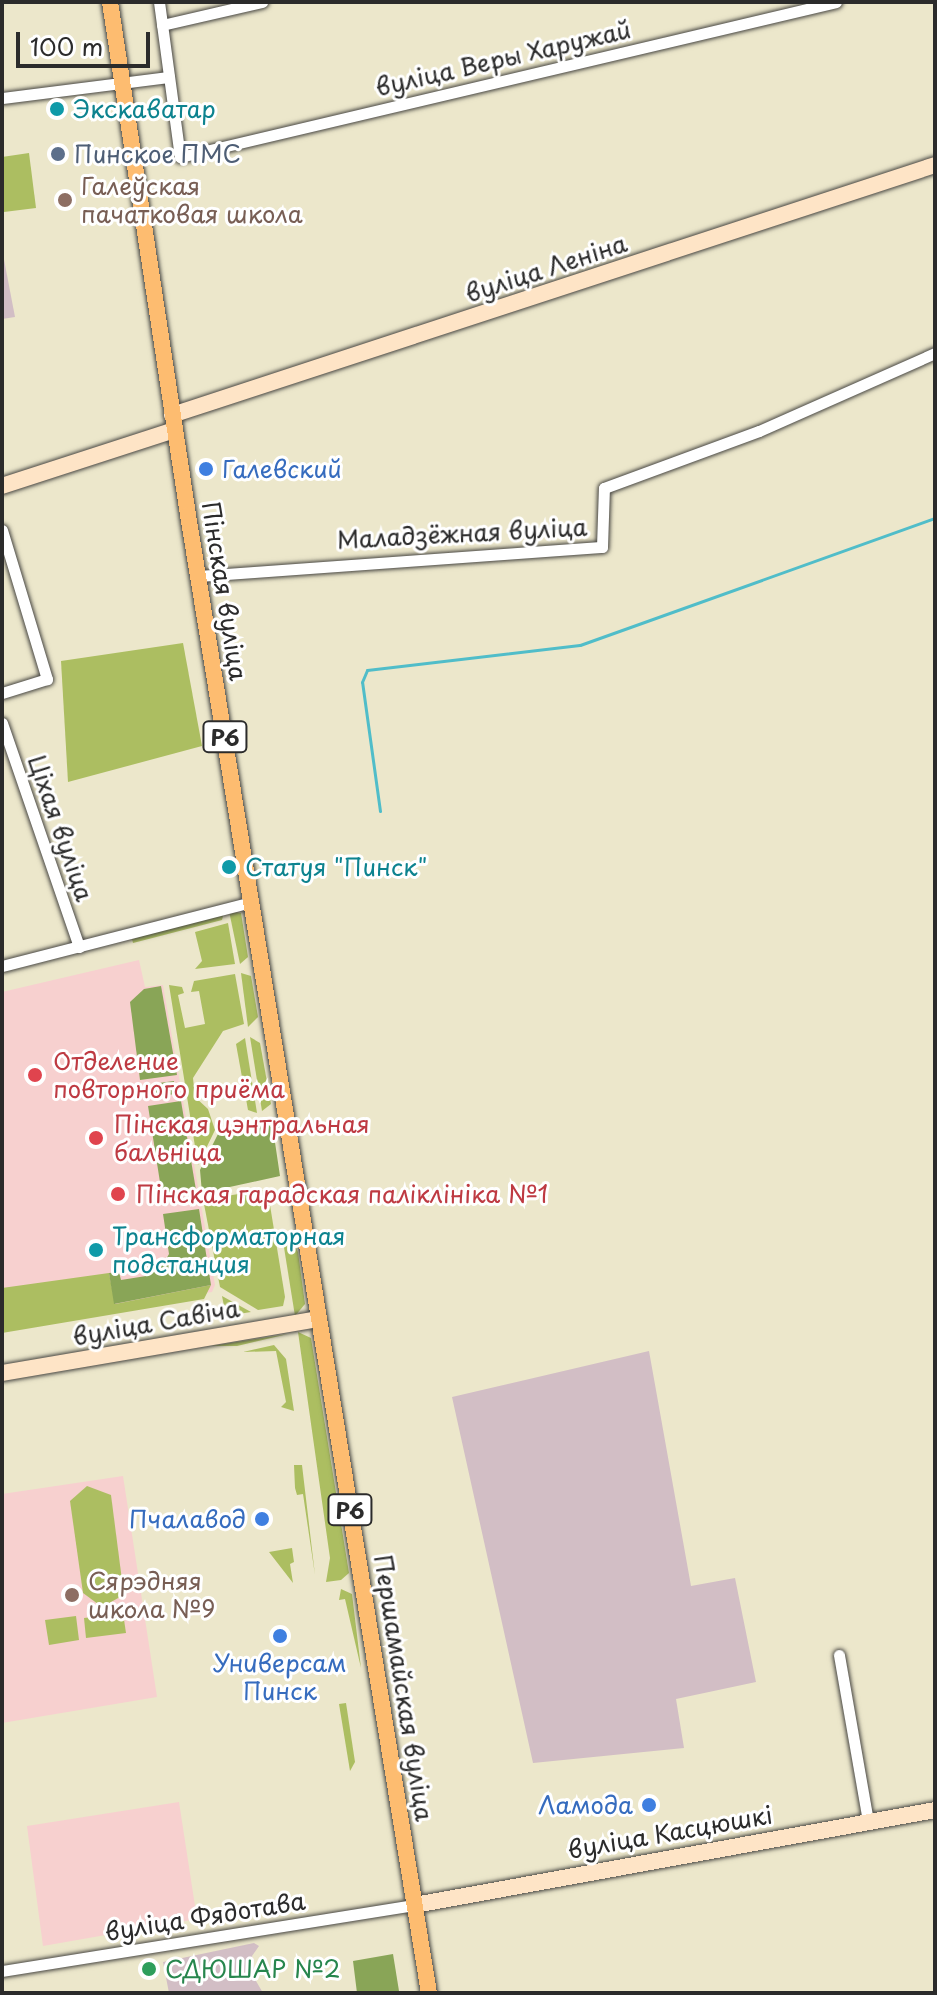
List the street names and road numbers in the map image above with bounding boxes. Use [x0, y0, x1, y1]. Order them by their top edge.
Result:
street label: вуліца Веры Харужай [372, 15, 634, 101]
street label: вуліца Леніна [461, 228, 631, 308]
street label: Пінская вуліца [197, 499, 253, 683]
street label: Маладзёжная вуліца [336, 512, 588, 554]
road number: Р6 [201, 719, 249, 755]
street label: Ціхая вуліца [23, 751, 99, 905]
street label: вуліца Савіча [71, 1293, 241, 1351]
road number: Р6 [326, 1492, 374, 1528]
street label: Першамайская вуліца [369, 1552, 439, 1824]
street label: вуліца Касцюшкі [566, 1800, 774, 1864]
street label: вуліца Фядотава [103, 1886, 307, 1946]

